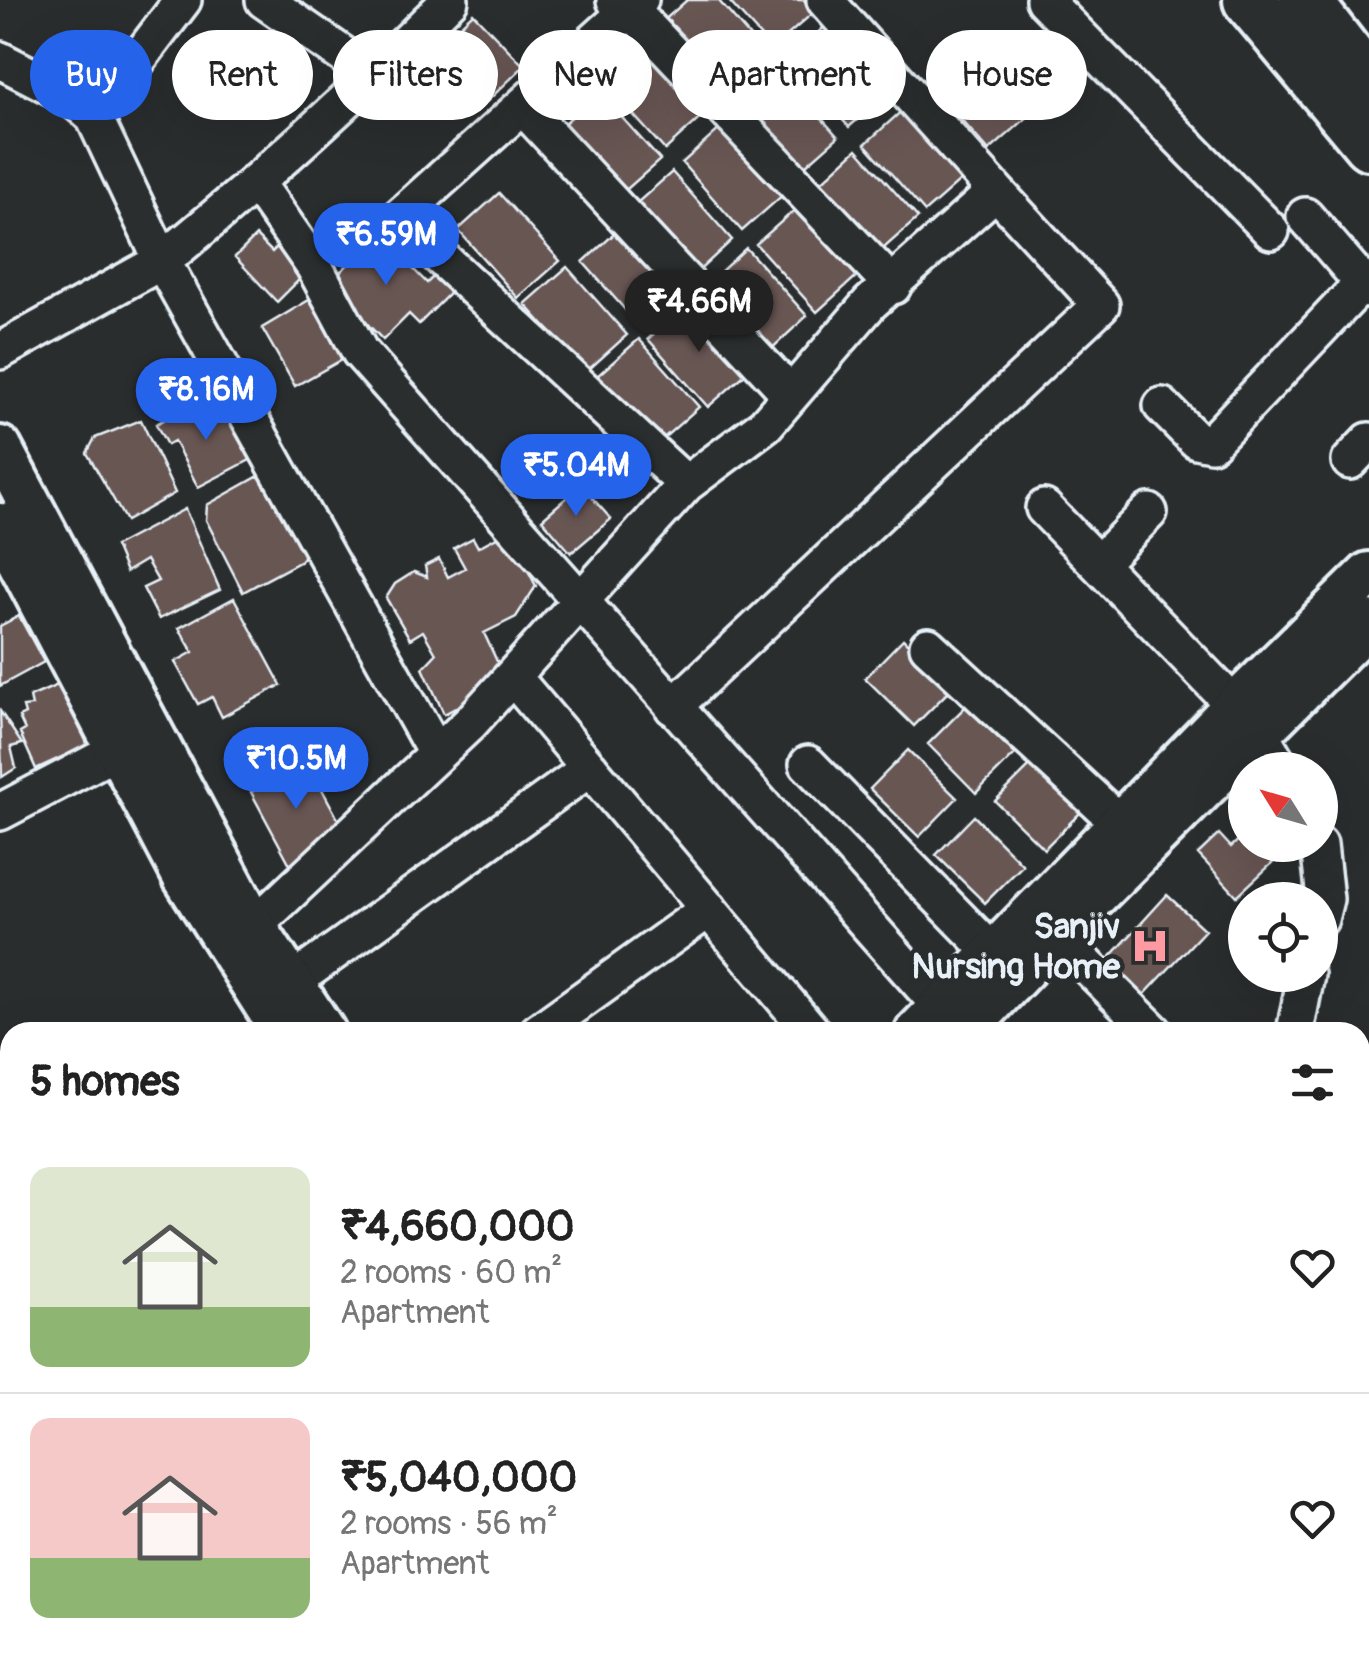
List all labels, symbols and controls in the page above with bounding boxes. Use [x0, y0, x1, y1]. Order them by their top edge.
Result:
chip: Buy [30, 30, 152, 120]
chip: Rent [172, 30, 313, 120]
chip: Filters [333, 30, 498, 120]
chip: New [518, 30, 652, 120]
chip: Apartment [672, 30, 906, 120]
chip: House [926, 30, 1087, 120]
pin: ₹6.59M [305, 203, 467, 288]
text: ₹6.59M [335, 215, 437, 255]
pin: ₹4.66M [618, 270, 780, 355]
text: ₹4.66M [646, 282, 752, 322]
pin: ₹8.16M [125, 358, 287, 443]
text: ₹8.16M [158, 370, 254, 410]
pin: ₹5.04M [495, 434, 657, 519]
text: ₹5.04M [522, 446, 630, 486]
pin: ₹10.5M [215, 727, 377, 812]
text: ₹10.5M [246, 739, 346, 779]
north arrow [1228, 752, 1338, 862]
map controls [1228, 752, 1338, 992]
button: locate [1228, 882, 1338, 992]
place label: Sanjiv Nursing Home [911, 905, 1121, 989]
hospital icon: Sanjiv Nursing Home [1129, 925, 1171, 967]
icon: filters [1285, 1055, 1340, 1110]
text: 5 homes [30, 1056, 180, 1108]
text: ₹4,660,000 [340, 1201, 575, 1253]
icon: home [110, 1207, 230, 1327]
icon: heart [1285, 1240, 1340, 1295]
text: 2 rooms · 60 m² [340, 1253, 562, 1293]
text: Apartment [340, 1293, 489, 1333]
text: ₹5,040,000 [340, 1452, 577, 1504]
icon: home [110, 1458, 230, 1578]
icon: heart [1285, 1491, 1340, 1546]
text: 2 rooms · 56 m² [340, 1504, 558, 1544]
text: Apartment [340, 1544, 489, 1584]

